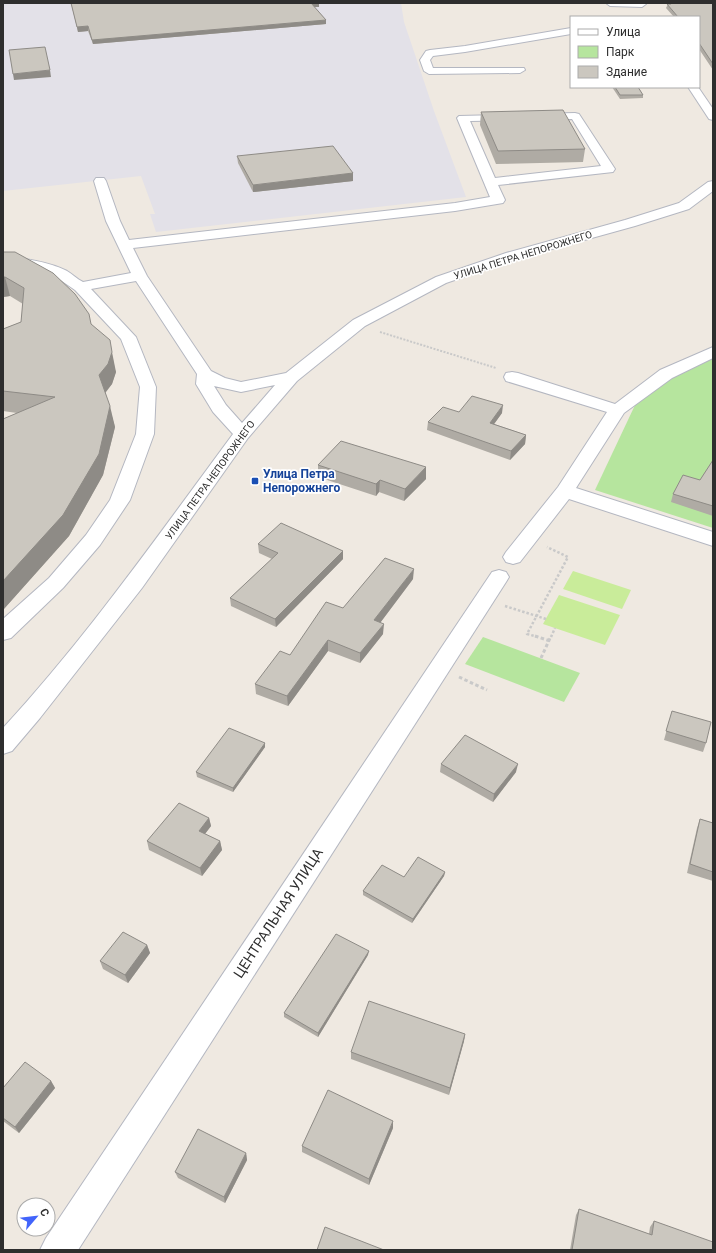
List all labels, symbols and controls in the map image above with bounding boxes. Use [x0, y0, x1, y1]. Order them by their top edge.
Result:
legend [570, 16, 700, 88]
text: Улица [606, 25, 641, 39]
text: Парк [606, 45, 635, 59]
text: Здание [606, 65, 647, 79]
street label: УЛИЦА ПЕТРА НЕПОРОЖНЕГО [452, 229, 594, 281]
street label: УЛИЦА ПЕТРА НЕПОРОЖНЕГО [163, 418, 257, 542]
place label: Улица Петра Непорожнего [263, 467, 340, 495]
marker: Улица Петра Непорожнего [250, 476, 260, 486]
street label: ЦЕНТРАЛЬНАЯ УЛИЦА [230, 845, 326, 981]
north arrow [16, 1197, 56, 1237]
text: С [37, 1206, 52, 1219]

